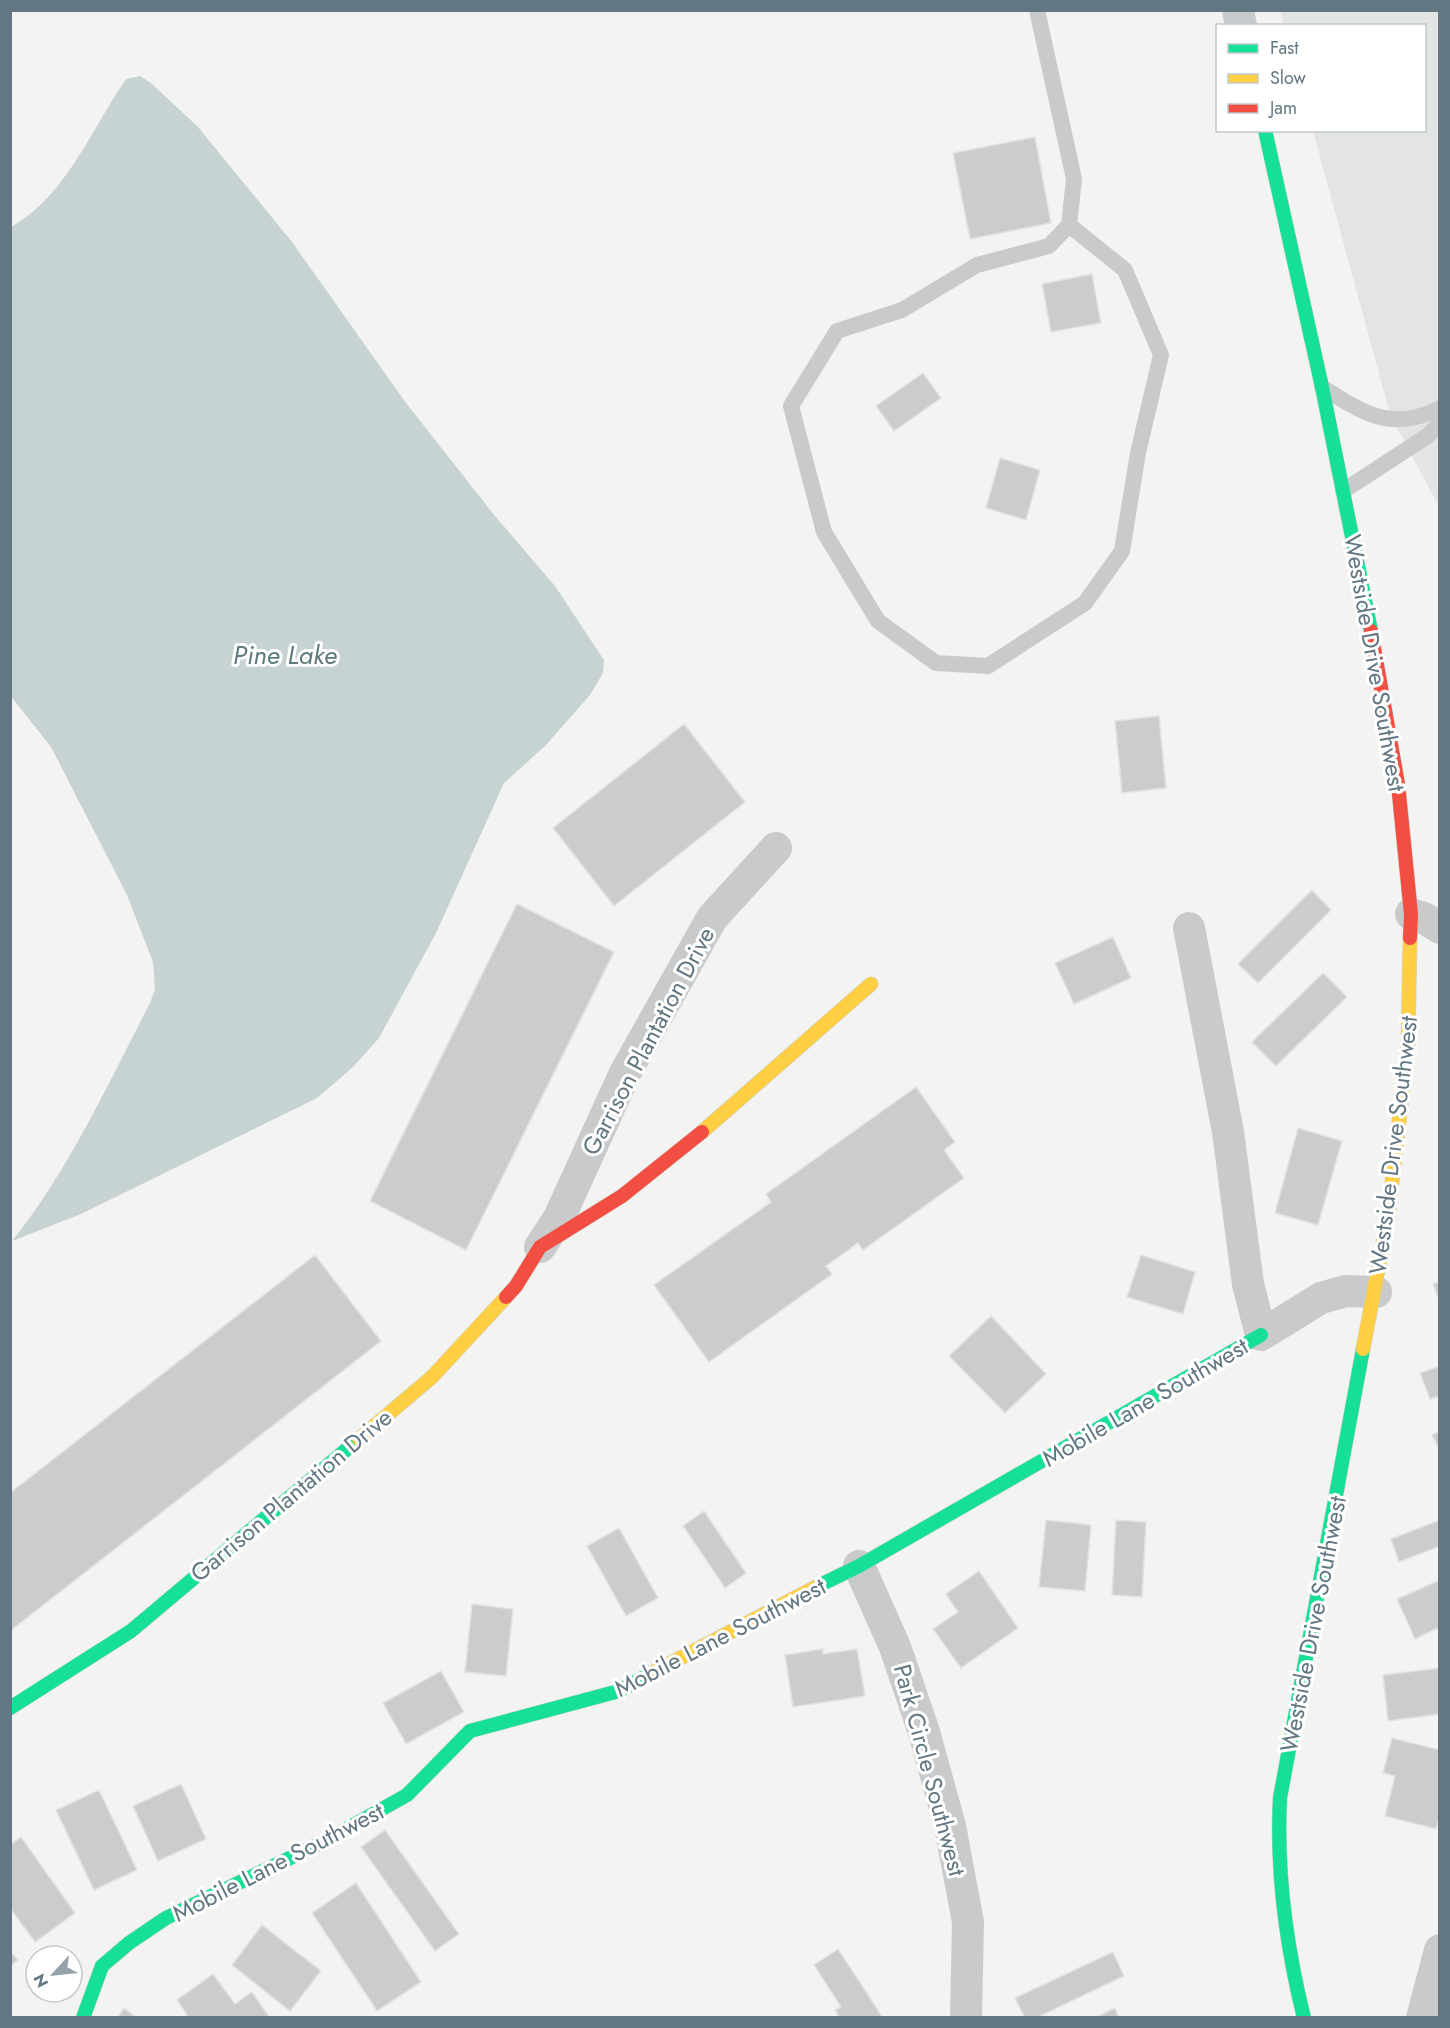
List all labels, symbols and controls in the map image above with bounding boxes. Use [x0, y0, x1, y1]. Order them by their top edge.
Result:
legend [1216, 24, 1426, 132]
text: Fast [1270, 35, 1299, 61]
text: Slow [1270, 65, 1307, 91]
text: Jam [1268, 95, 1297, 121]
street label: Westside Drive Southwest [1335, 532, 1415, 794]
water label: Pine Lake [233, 636, 337, 674]
street label: Garrison Plantation Drive [573, 921, 723, 1161]
street label: Westside Drive Southwest [1360, 1014, 1426, 1276]
street label: Mobile Lane Southwest [1035, 1329, 1255, 1475]
street label: Garrison Plantation Drive [183, 1400, 399, 1590]
street label: Westside Drive Southwest [1271, 1493, 1355, 1755]
street label: Mobile Lane Southwest [608, 1568, 832, 1705]
street label: Park Circle Southwest [885, 1660, 975, 1880]
street label: Mobile Lane Southwest [166, 1793, 390, 1930]
north arrow [24, 1944, 84, 2004]
text: N [28, 1970, 54, 1991]

